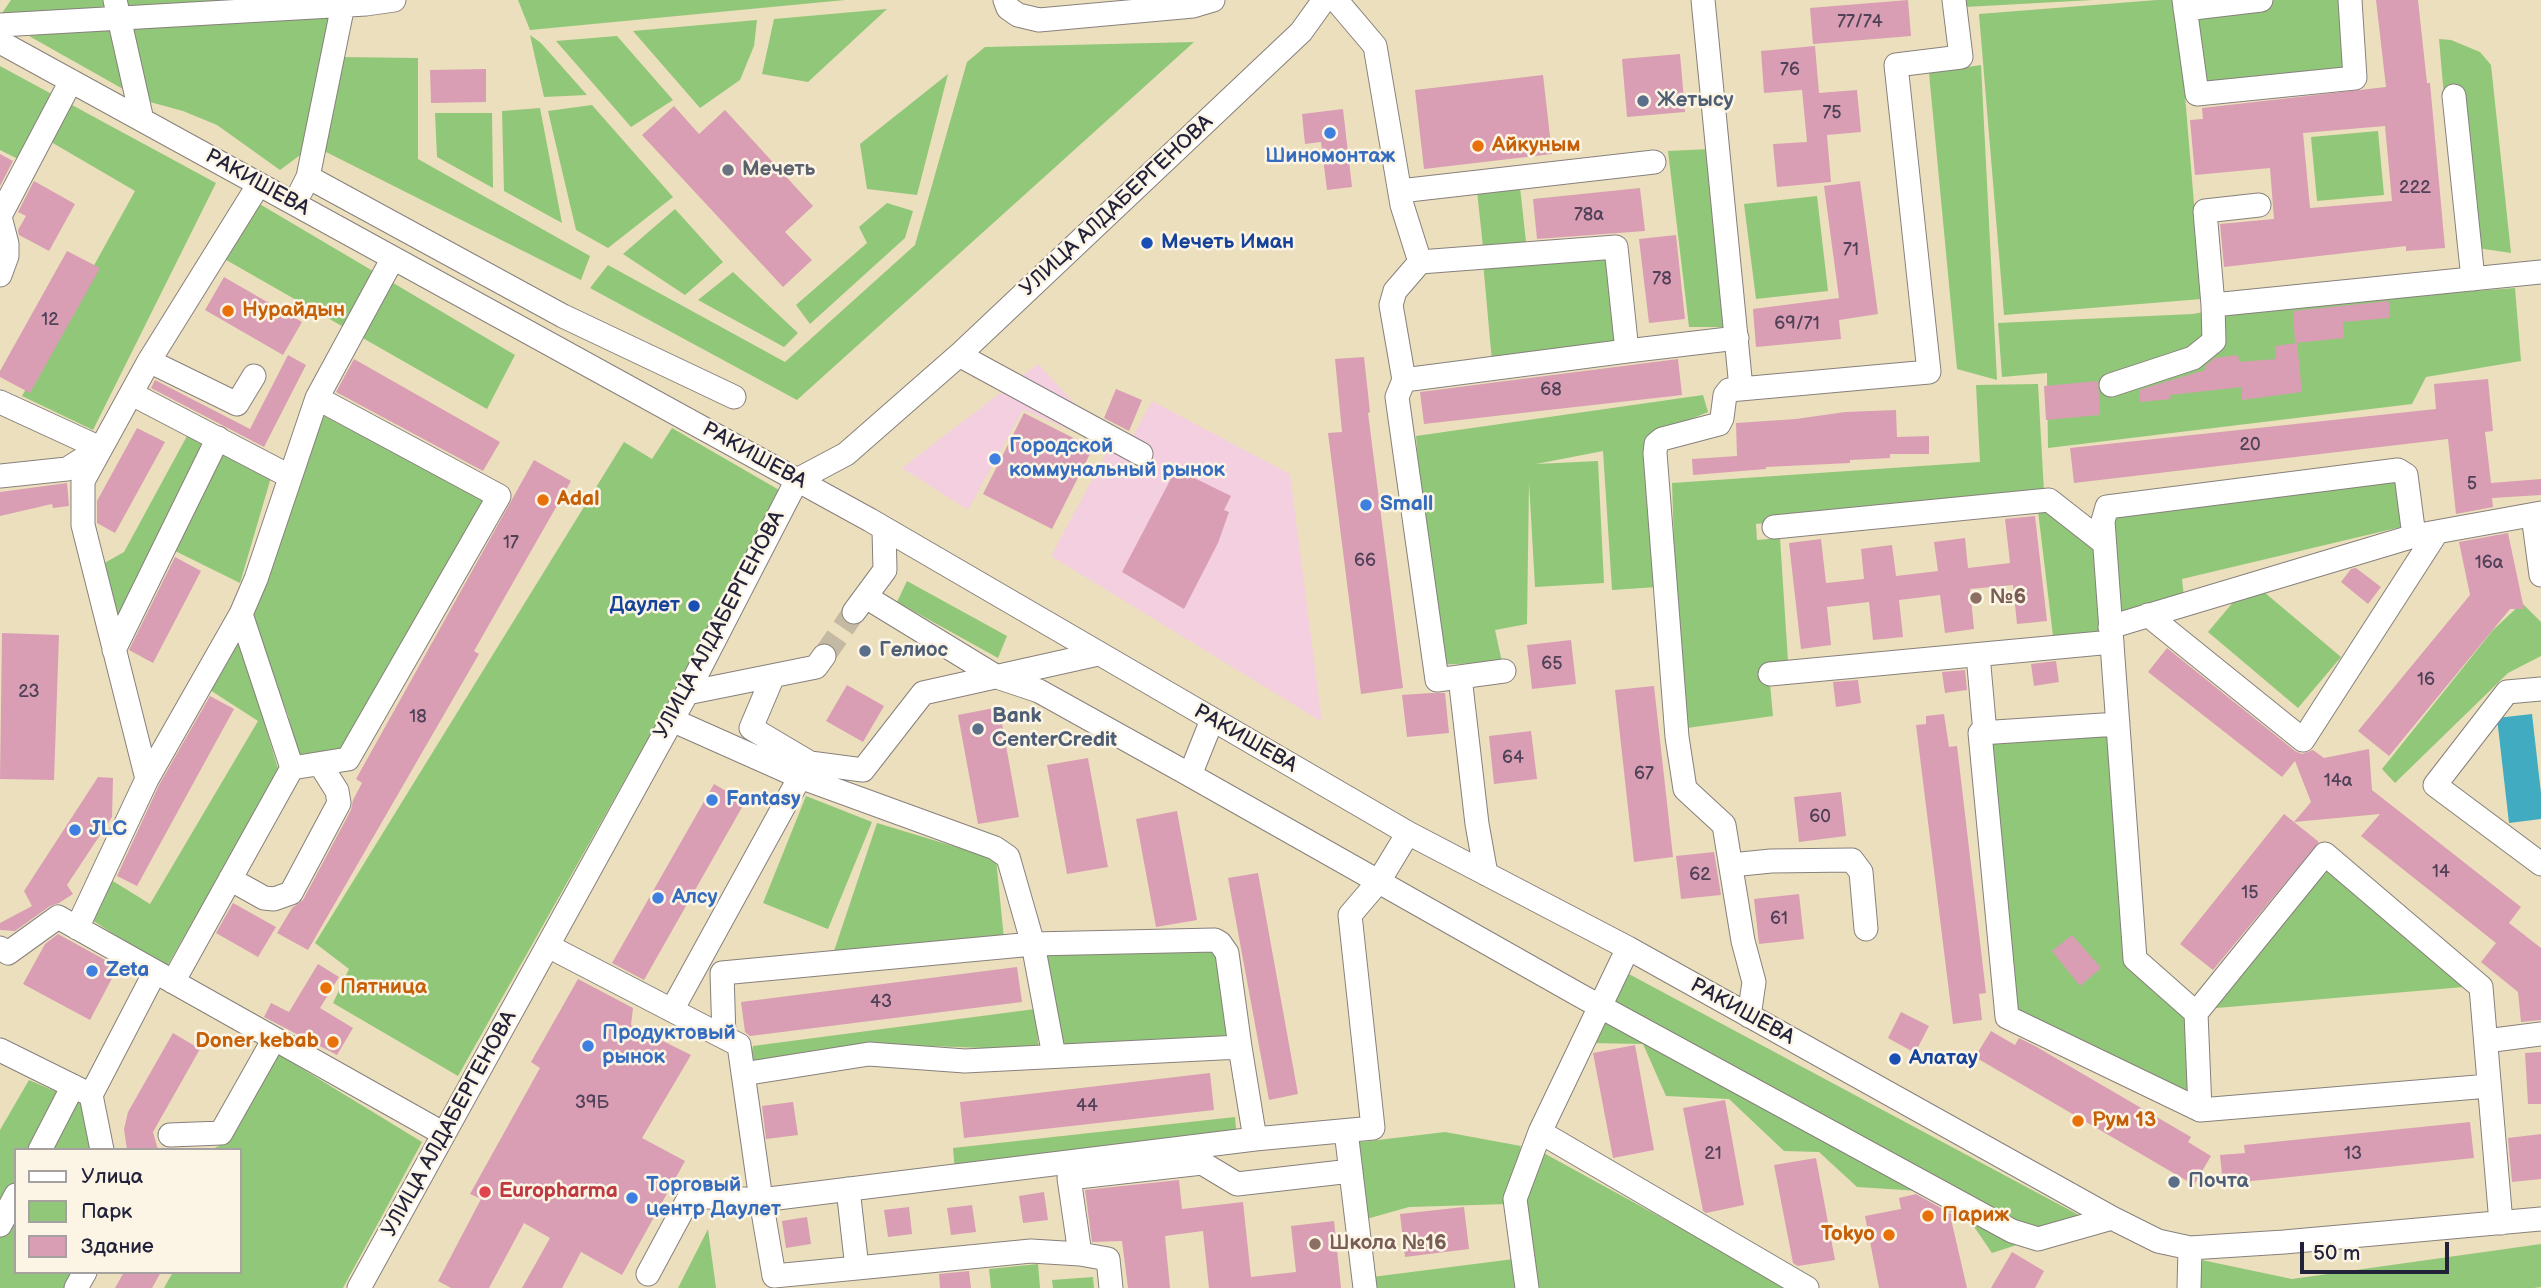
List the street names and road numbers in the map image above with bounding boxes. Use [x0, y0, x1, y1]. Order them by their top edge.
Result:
street label: УЛИЦА АЛДАБЕРГЕНОВА [1015, 110, 1219, 302]
street label: РАКИШЕВА [201, 144, 313, 222]
street label: РАКИШЕВА [698, 417, 810, 495]
street label: УЛИЦА АЛДАБЕРГЕНОВА [649, 507, 791, 743]
street label: РАКИШЕВА [1189, 699, 1301, 779]
street label: РАКИШЕВА [1686, 973, 1798, 1051]
street label: УЛИЦА АЛДАБЕРГЕНОВА [377, 1007, 523, 1241]

